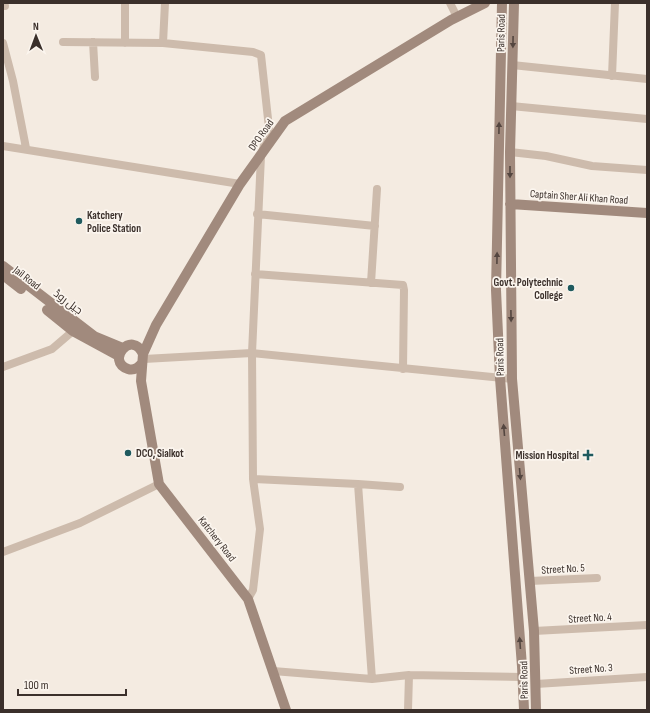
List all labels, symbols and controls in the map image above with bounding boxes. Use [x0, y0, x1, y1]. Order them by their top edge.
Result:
street label: Paris Road [494, 14, 508, 52]
north arrow [16, 16, 56, 56]
text: N [33, 20, 39, 33]
one-way arrow [510, 36, 516, 49]
street label: DPO Road [245, 116, 277, 153]
one-way arrow [496, 121, 502, 134]
one-way arrow [507, 166, 513, 179]
street label: Captain Sher Ali Khan Road [529, 187, 629, 207]
place label: Katchery Police Station [87, 209, 141, 235]
marker: Katchery Police Station [74, 216, 84, 226]
one-way arrow [493, 252, 500, 264]
street label: Jail Road [10, 263, 43, 293]
place label: Govt. Polytechnic College [493, 276, 563, 302]
marker: Govt. Polytechnic College [566, 283, 576, 293]
street label: جیل روڈ [51, 287, 85, 317]
one-way arrow [508, 310, 514, 323]
street label: Paris Road [493, 338, 507, 376]
one-way arrow [501, 424, 508, 436]
place label: DCO, Sialkot [136, 447, 184, 460]
marker: DCO, Sialkot [123, 448, 133, 458]
place label: Mission Hospital [516, 449, 579, 462]
marker: Mission Hospital [582, 449, 594, 461]
one-way arrow [517, 468, 523, 480]
street label: Katchery Road [195, 514, 239, 564]
street label: Street No. 5 [541, 561, 585, 577]
street label: Street No. 4 [568, 610, 612, 626]
one-way arrow [517, 637, 524, 649]
street label: Paris Road [517, 661, 531, 699]
street label: Street No. 3 [569, 661, 614, 677]
scale bar [18, 671, 126, 697]
text: 100 m [24, 678, 49, 693]

